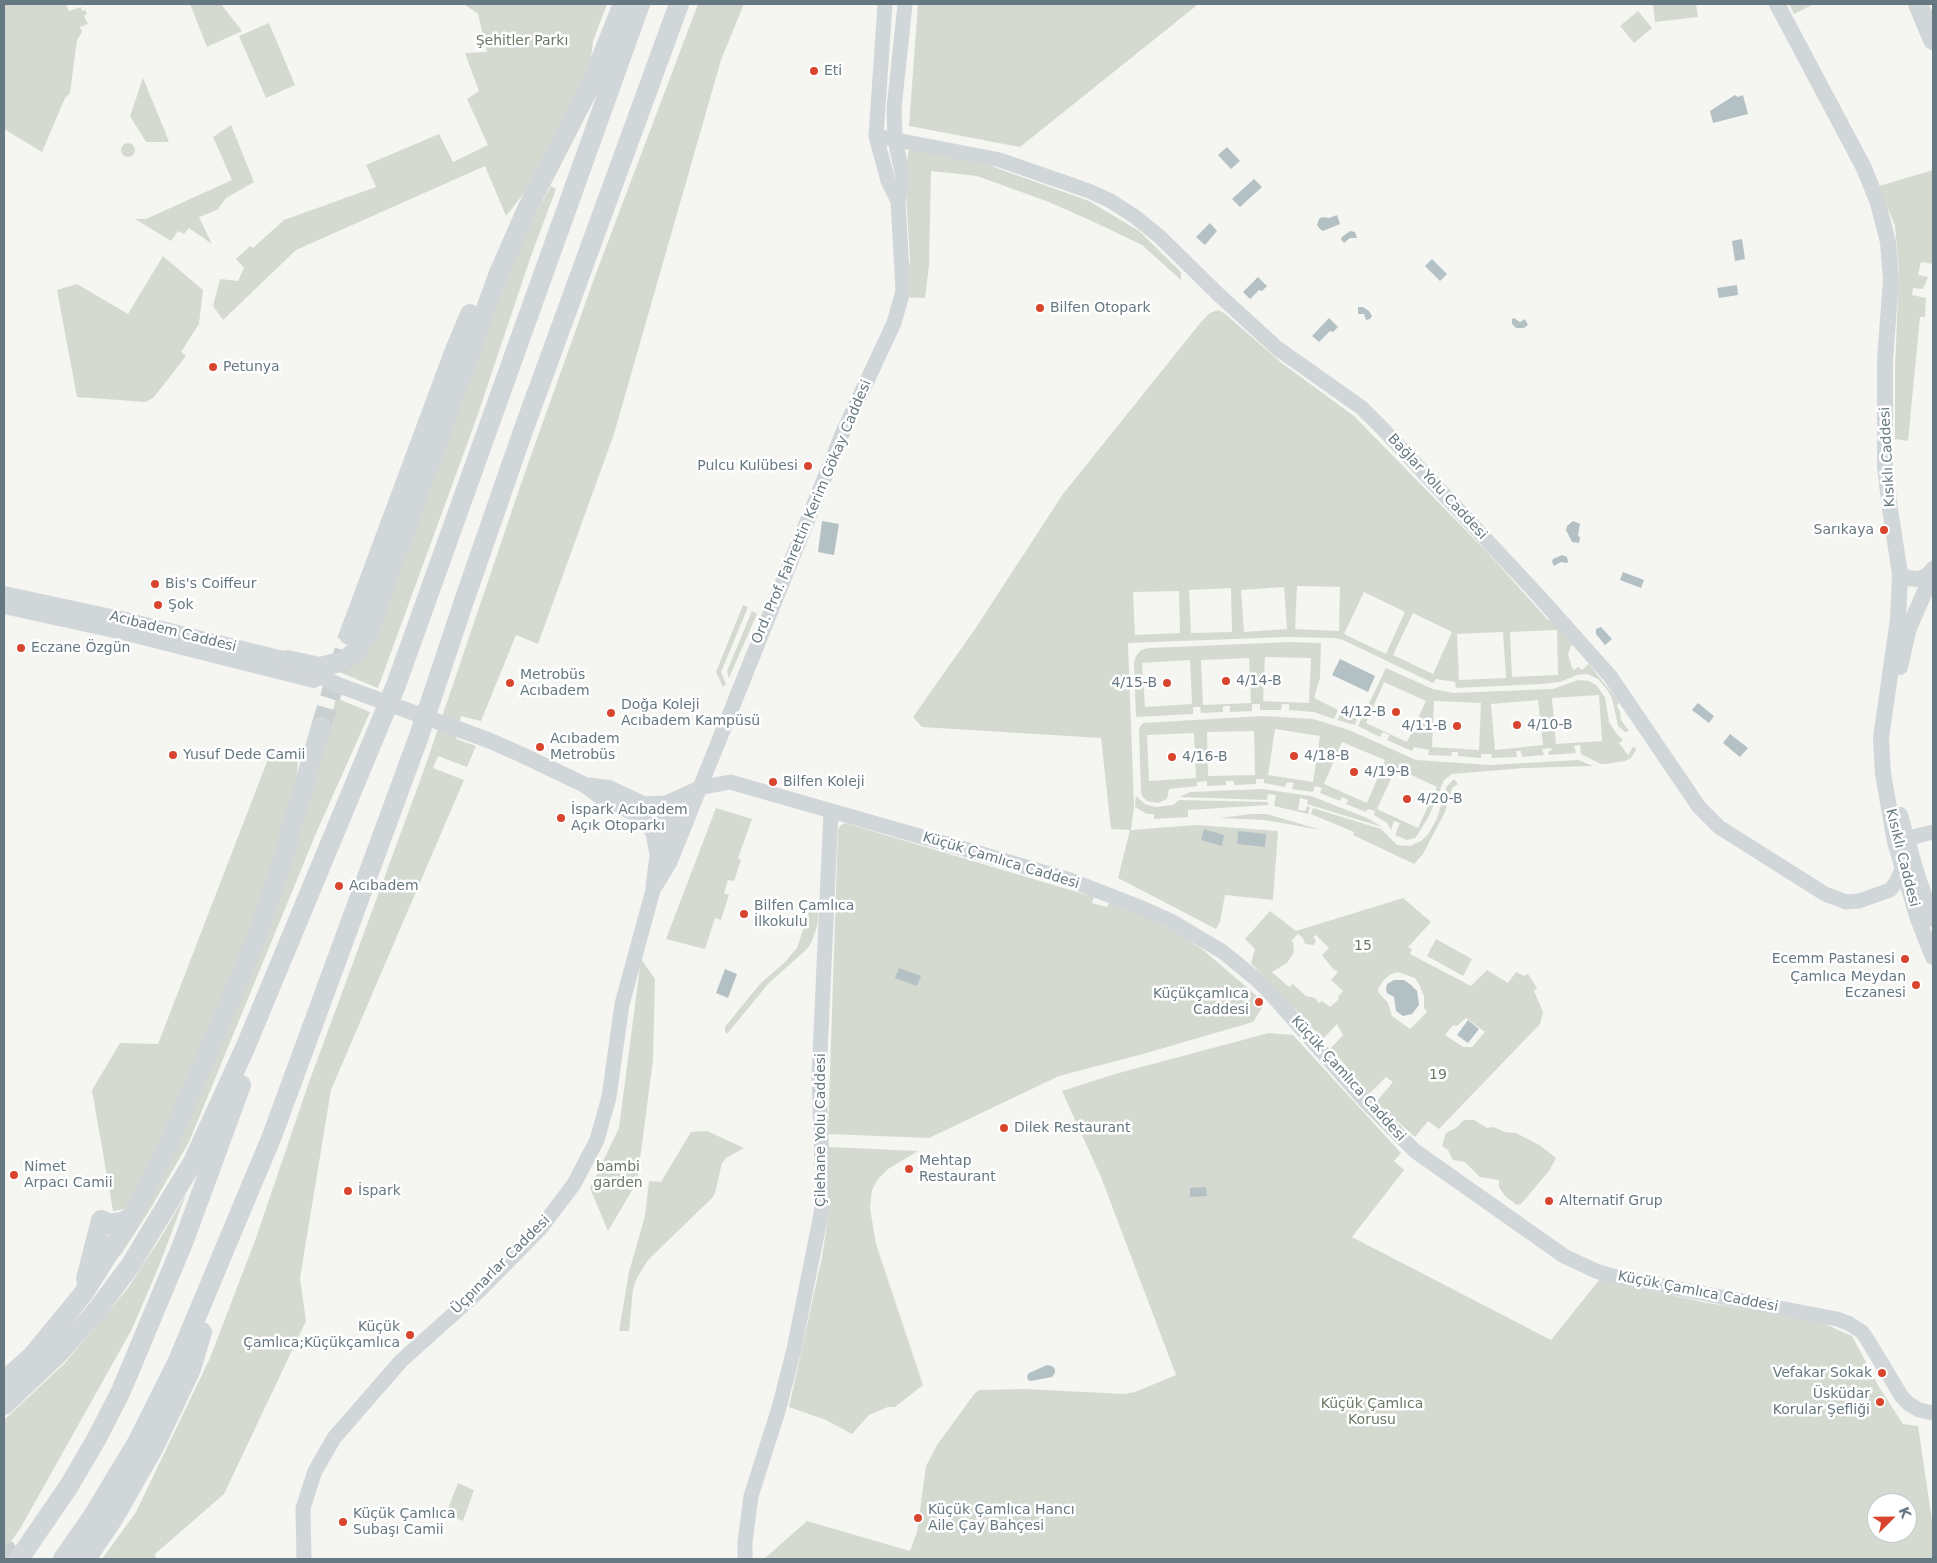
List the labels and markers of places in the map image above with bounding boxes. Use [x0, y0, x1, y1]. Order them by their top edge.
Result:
place label: Eti [824, 63, 842, 79]
marker: Eti [808, 65, 820, 77]
place label: Bilfen Otopark [1050, 300, 1151, 316]
marker: Bilfen Otopark [1034, 302, 1046, 314]
place label: Petunya [223, 359, 280, 375]
marker: Petunya [207, 361, 219, 373]
place label: Pulcu Kulübesi [697, 458, 798, 474]
marker: Pulcu Kulübesi [802, 460, 814, 472]
place label: Sarıkaya [1814, 522, 1874, 538]
marker: Sarıkaya [1878, 524, 1890, 536]
place label: Bis's Coiffeur [165, 576, 256, 592]
marker: Bis's Coiffeur [149, 578, 161, 590]
place label: Şok [168, 597, 194, 613]
marker: Şok [152, 599, 164, 611]
place label: Eczane Özgün [31, 640, 130, 656]
marker: Eczane Özgün [15, 642, 27, 654]
place label: Metrobüs Acıbadem [520, 667, 590, 700]
place label: 4/14-B [1236, 673, 1282, 689]
place label: 4/15-B [1111, 675, 1157, 691]
marker: 4/14-B [1220, 675, 1232, 687]
marker: Metrobüs Acıbadem [504, 677, 516, 689]
marker: 4/15-B [1161, 677, 1173, 689]
place label: Doğa Koleji Acıbadem Kampüsü [621, 697, 760, 730]
place label: 4/12-B [1340, 704, 1386, 720]
marker: 4/12-B [1390, 706, 1402, 718]
marker: Doğa Koleji Acıbadem Kampüsü [605, 707, 617, 719]
place label: 4/10-B [1527, 717, 1573, 733]
place label: 4/11-B [1401, 718, 1447, 734]
marker: 4/10-B [1511, 719, 1523, 731]
marker: 4/11-B [1451, 720, 1463, 732]
place label: Acıbadem Metrobüs [550, 731, 620, 764]
marker: Acıbadem Metrobüs [534, 741, 546, 753]
place label: Yusuf Dede Camii [183, 747, 305, 763]
place label: 4/18-B [1304, 748, 1350, 764]
marker: Yusuf Dede Camii [167, 749, 179, 761]
place label: 4/16-B [1182, 749, 1228, 765]
marker: 4/18-B [1288, 750, 1300, 762]
marker: 4/16-B [1166, 751, 1178, 763]
place label: 4/19-B [1364, 764, 1410, 780]
marker: 4/19-B [1348, 766, 1360, 778]
place label: Bilfen Koleji [783, 774, 865, 790]
marker: Bilfen Koleji [767, 776, 779, 788]
place label: 4/20-B [1417, 791, 1463, 807]
marker: 4/20-B [1401, 793, 1413, 805]
place label: İspark Acıbadem Açık Otoparkı [571, 802, 688, 834]
marker: İspark Acıbadem Açık Otoparkı [555, 812, 567, 824]
place label: Acıbadem [349, 878, 419, 894]
marker: Acıbadem [333, 880, 345, 892]
place label: Bilfen Çamlıca İlkokulu [754, 898, 854, 930]
marker: Bilfen Çamlıca İlkokulu [738, 908, 750, 920]
place label: Ecemm Pastanesi [1772, 951, 1895, 967]
marker: Ecemm Pastanesi [1899, 953, 1911, 965]
place label: Çamlıca Meydan Eczanesi [1790, 969, 1906, 1002]
marker: Çamlıca Meydan Eczanesi [1910, 979, 1922, 991]
place label: Küçükçamlıca Caddesi [1153, 986, 1249, 1019]
marker: Küçükçamlıca Caddesi [1253, 996, 1265, 1008]
place label: Dilek Restaurant [1014, 1120, 1130, 1136]
marker: Dilek Restaurant [998, 1122, 1010, 1134]
place label: Mehtap Restaurant [919, 1153, 996, 1186]
place label: Nimet Arpacı Camii [24, 1159, 113, 1192]
marker: Mehtap Restaurant [903, 1163, 915, 1175]
marker: Nimet Arpacı Camii [8, 1169, 20, 1181]
place label: İspark [358, 1183, 401, 1199]
marker: İspark [342, 1185, 354, 1197]
place label: Alternatif Grup [1559, 1193, 1663, 1209]
marker: Alternatif Grup [1543, 1195, 1555, 1207]
place label: Küçük Çamlıca;Küçükçamlıca [243, 1319, 400, 1351]
marker: Küçük Çamlıca;Küçükçamlıca [404, 1329, 416, 1341]
place label: Vefakar Sokak [1773, 1365, 1872, 1381]
marker: Vefakar Sokak [1876, 1367, 1888, 1379]
place label: Üsküdar Korular Şefliği [1773, 1386, 1870, 1418]
marker: Üsküdar Korular Şefliği [1874, 1396, 1886, 1408]
place label: Küçük Çamlıca Hancı Aile Çay Bahçesi [928, 1502, 1075, 1534]
place label: Küçük Çamlıca Subaşı Camii [353, 1506, 456, 1538]
marker: Küçük Çamlıca Hancı Aile Çay Bahçesi [912, 1512, 924, 1524]
marker: Küçük Çamlıca Subaşı Camii [337, 1516, 349, 1528]

